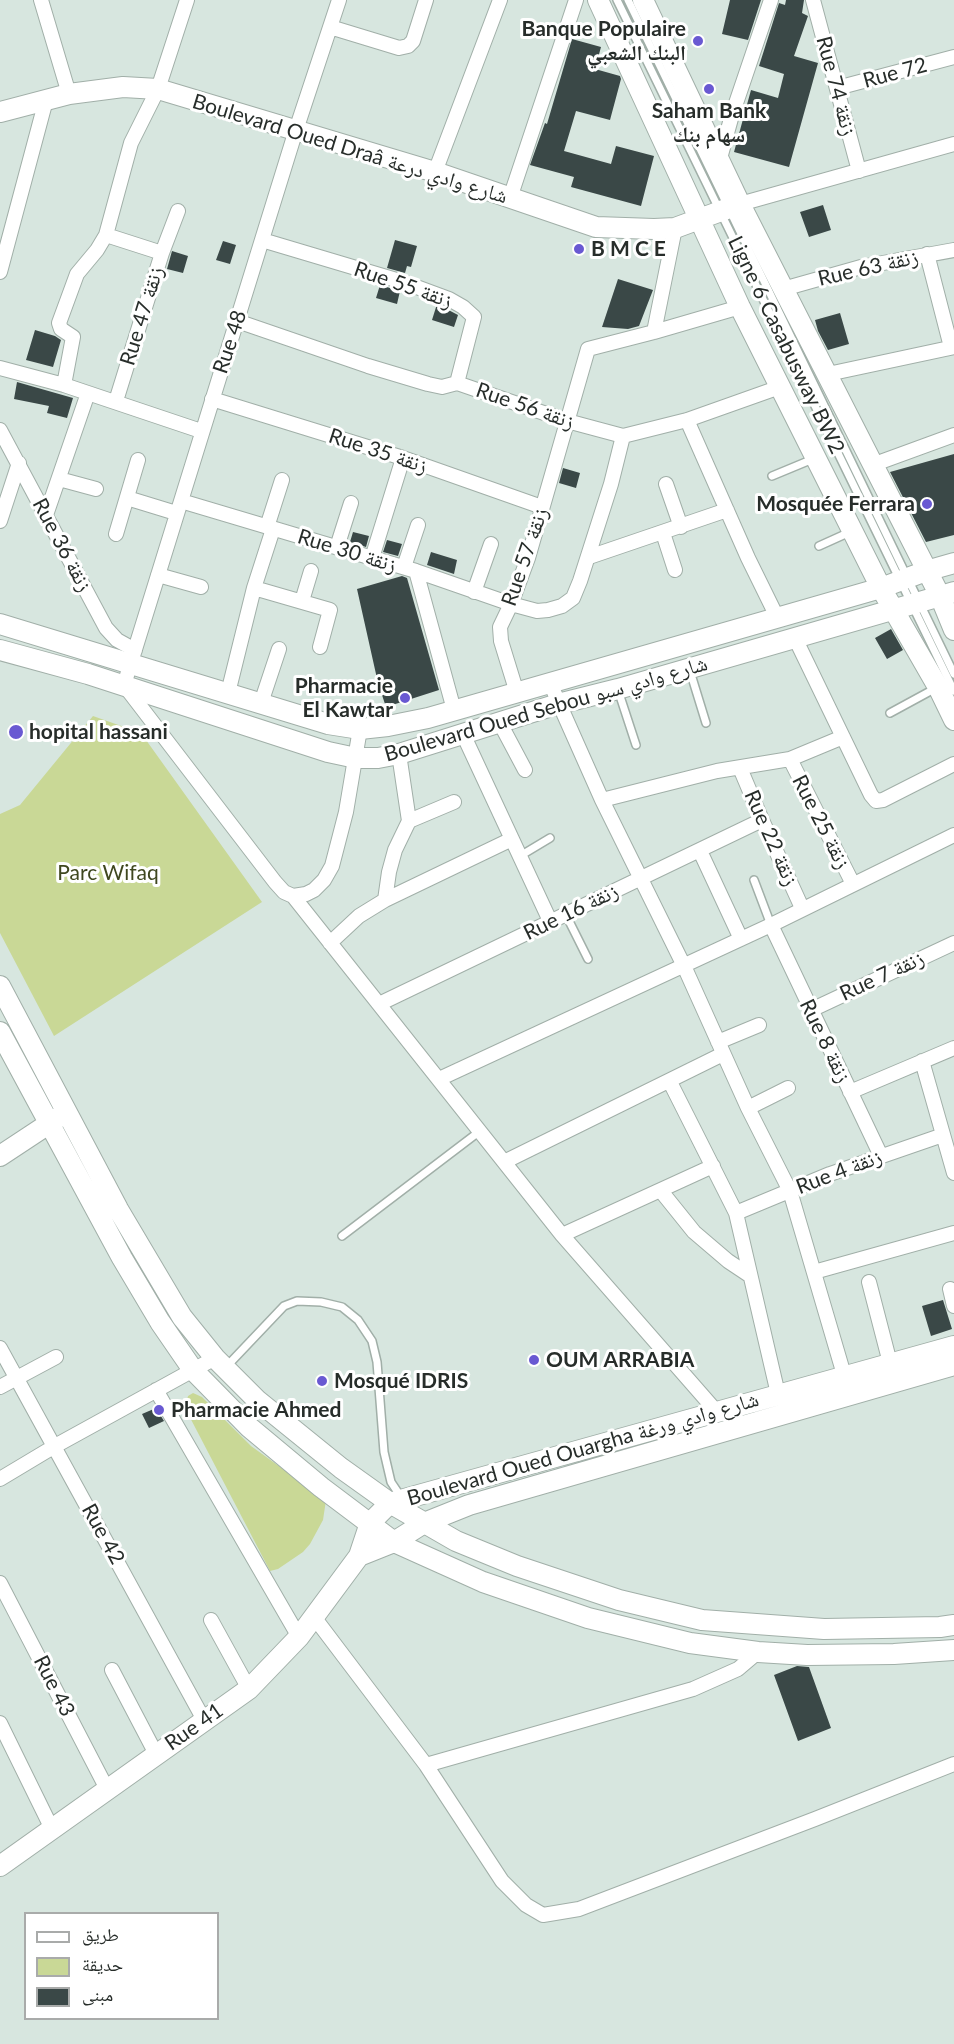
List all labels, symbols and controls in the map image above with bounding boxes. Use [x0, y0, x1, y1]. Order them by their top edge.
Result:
place label: Banque Populaire البنك الشعبي [521, 16, 686, 66]
street label: Rue 74 زنقة [811, 33, 861, 139]
marker: Banque Populaire البنك الشعبي [691, 34, 705, 48]
street label: Rue 72 [860, 52, 930, 94]
marker: Saham Bank سهام بنك [702, 82, 716, 96]
street label: Boulevard Oued Draâ شارع وادي درعة [189, 89, 511, 209]
place label: Saham Bank سهام بنك [652, 98, 766, 148]
street label: Ligne 6 Casabusway BW2 [722, 232, 850, 458]
place label: B M C E [591, 236, 666, 262]
marker: B M C E [572, 242, 586, 256]
street label: Rue 63 زنقة [815, 244, 921, 292]
street label: Rue 55 زنقة [351, 256, 455, 314]
street label: Rue 47 زنقة [115, 263, 169, 369]
street label: Rue 48 [208, 307, 252, 377]
street label: Rue 56 زنقة [473, 377, 577, 435]
street label: Rue 35 زنقة [326, 423, 430, 479]
place label: Mosquée Ferrara [756, 491, 915, 517]
street label: Rue 36 زنقة [27, 494, 97, 596]
marker: Mosquée Ferrara [920, 497, 934, 511]
street label: Rue 57 زنقة [496, 505, 554, 609]
street label: Rue 30 زنقة [294, 524, 400, 578]
street label: Boulevard Oued Sebou شارع وادي سبو [382, 651, 710, 767]
place label: Pharmacie El Kawtar [295, 673, 393, 723]
marker: Pharmacie El Kawtar [398, 691, 412, 705]
place label: hopital hassani [29, 719, 168, 745]
marker: hopital hassani [7, 723, 25, 741]
street label: Rue 25 زنقة [787, 771, 855, 873]
street label: Rue 22 زنقة [739, 786, 803, 890]
park label: Parc Wifaq [57, 860, 159, 886]
street label: Rue 16 زنقة [520, 878, 622, 946]
street label: Rue 7 زنقة [836, 946, 928, 1006]
street label: Rue 8 زنقة [794, 995, 856, 1087]
street label: Rue 4 زنقة [792, 1144, 886, 1200]
place label: OUM ARRABIA [546, 1347, 694, 1373]
marker: OUM ARRABIA [527, 1353, 541, 1367]
place label: Mosqué IDRIS [334, 1368, 468, 1394]
marker: Mosqué IDRIS [315, 1374, 329, 1388]
street label: Boulevard Oued Ouargha شارع وادي ورغة [404, 1387, 762, 1511]
place label: Pharmacie Ahmed [171, 1397, 341, 1423]
marker: Pharmacie Ahmed [152, 1403, 166, 1417]
street label: Rue 42 [76, 1499, 130, 1569]
street label: Rue 43 [28, 1651, 80, 1721]
street label: Rue 41 [160, 1698, 228, 1756]
legend [24, 1912, 219, 2020]
text: طريق [82, 1923, 119, 1945]
text: حديقة [82, 1953, 123, 1975]
text: مبنى [82, 1983, 113, 2005]

